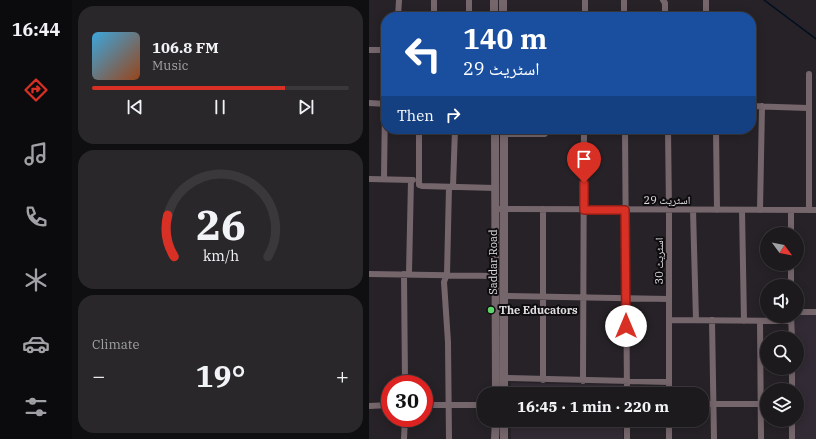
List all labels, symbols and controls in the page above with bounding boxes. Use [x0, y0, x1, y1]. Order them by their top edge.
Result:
text: 16:44 [12, 18, 60, 41]
text: 140 m [463, 20, 547, 57]
icon: left [397, 28, 449, 80]
text: 106.8 FM [152, 38, 219, 57]
text: Music [152, 57, 189, 74]
text: اسٹریٹ 29 [463, 57, 540, 80]
icon: directions [22, 76, 50, 104]
icon: previous [124, 96, 146, 118]
icon: pause [209, 96, 231, 118]
icon: next [295, 96, 317, 118]
icon: right [442, 104, 464, 126]
text: Then [397, 106, 434, 125]
icon: music [22, 140, 50, 168]
pin [567, 142, 601, 183]
icon: arrive [573, 148, 595, 170]
street label: اسٹریٹ 29 [644, 193, 690, 207]
text: 26 [196, 197, 245, 251]
icon: phone [22, 203, 50, 231]
north arrow [760, 227, 804, 271]
map controls [760, 227, 804, 427]
street label: Saddar Road [486, 229, 500, 295]
street label: اسٹریٹ 30 [652, 238, 666, 284]
text: km/h [202, 246, 239, 265]
icon: climate [22, 266, 50, 294]
button: sound [760, 279, 804, 323]
place label: The Educators [499, 303, 578, 317]
marker: The Educators [486, 305, 496, 315]
position arrow [605, 305, 647, 347]
icon: car [22, 330, 50, 358]
button: search [760, 331, 804, 375]
text: Climate [92, 336, 139, 353]
text: 19° [195, 356, 246, 395]
text: − [92, 361, 105, 390]
text: + [336, 361, 349, 390]
speed limit sign: 30 [381, 375, 433, 427]
button: layers [760, 383, 804, 427]
icon: filters [22, 393, 50, 421]
text: 16:45 · 1 min · 220 m [517, 397, 669, 416]

